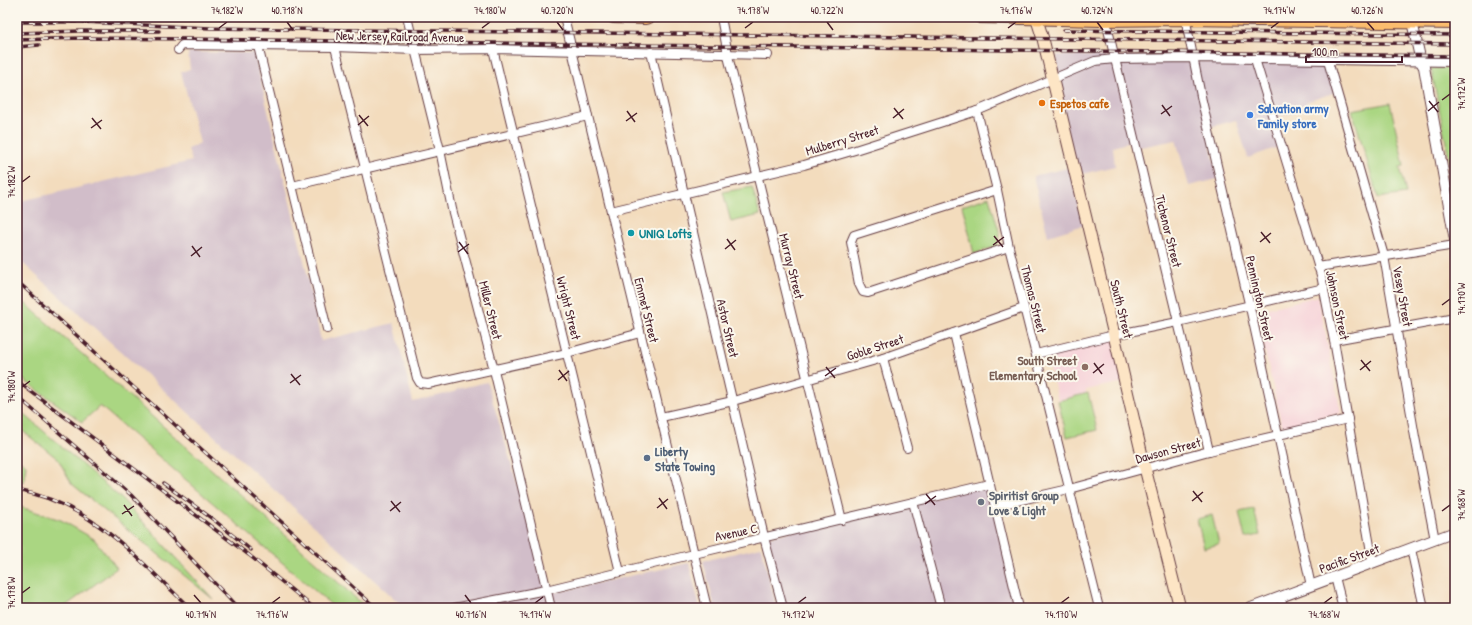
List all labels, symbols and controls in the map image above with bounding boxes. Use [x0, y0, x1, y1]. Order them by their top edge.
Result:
text: 74.182°W [211, 4, 244, 17]
text: 40.718°N [272, 4, 302, 17]
text: 74.180°W [474, 4, 507, 17]
text: 40.720°N [541, 4, 573, 17]
text: 74.178°W [737, 4, 770, 17]
text: 40.722°N [811, 4, 843, 17]
text: 74.176°W [1000, 4, 1033, 17]
text: 40.724°N [1081, 4, 1113, 17]
text: 74.174°W [1263, 4, 1296, 17]
text: 40.726°N [1351, 4, 1383, 17]
street label: New Jersey Railroad Avenue [336, 26, 464, 46]
scale bar [1306, 38, 1402, 64]
text: 100 m [1312, 43, 1338, 60]
text: 74.172°W [1455, 77, 1468, 110]
place label: Espetos cafe [1050, 94, 1110, 113]
marker: Espetos cafe [1037, 98, 1047, 108]
place label: Salvation army Family store [1257, 99, 1329, 133]
marker: Salvation army Family store [1245, 110, 1255, 120]
street label: Mulberry Street [803, 120, 881, 160]
text: 74.182°W [5, 165, 18, 198]
street label: Tichenor Street [1151, 193, 1187, 270]
place label: UNIQ Lofts [639, 224, 692, 242]
marker: UNIQ Lofts [626, 228, 636, 238]
street label: Murray Street [775, 231, 809, 301]
street label: Pennington Street [1241, 254, 1279, 343]
street label: Thomas Street [1017, 263, 1051, 335]
street label: Vesey Street [1389, 264, 1417, 328]
street label: Johnson Street [1322, 269, 1354, 342]
street label: Wright Street [552, 274, 586, 342]
street label: Emmet Street [630, 276, 664, 345]
street label: South Street [1106, 278, 1138, 341]
street label: Miller Street [475, 279, 507, 342]
text: 74.170°W [1455, 282, 1468, 315]
street label: Astor Street [713, 297, 744, 359]
street label: Goble Street [844, 329, 906, 365]
place label: South Street Elementary School [989, 351, 1078, 385]
marker: South Street Elementary School [1080, 362, 1090, 372]
text: 74.180°W [5, 370, 18, 403]
street label: Dawson Street [1133, 433, 1203, 467]
place label: Liberty State Towing [655, 442, 715, 476]
marker: Liberty State Towing [642, 453, 652, 463]
place label: Spiritist Group Love & Light [989, 486, 1059, 520]
text: 74.168°W [1455, 489, 1468, 521]
marker: Spiritist Group Love & Light [976, 497, 986, 507]
street label: Avenue C [713, 519, 759, 545]
street label: Pacific Street [1316, 539, 1382, 577]
text: 74.178°W [5, 576, 18, 609]
text: 40.714°N [186, 608, 216, 621]
text: 74.176°W [256, 608, 289, 621]
text: 40.716°N [456, 608, 486, 621]
text: 74.174°W [519, 608, 552, 621]
text: 74.172°W [782, 608, 815, 621]
text: 74.170°W [1045, 608, 1078, 621]
text: 74.168°W [1308, 608, 1340, 621]

